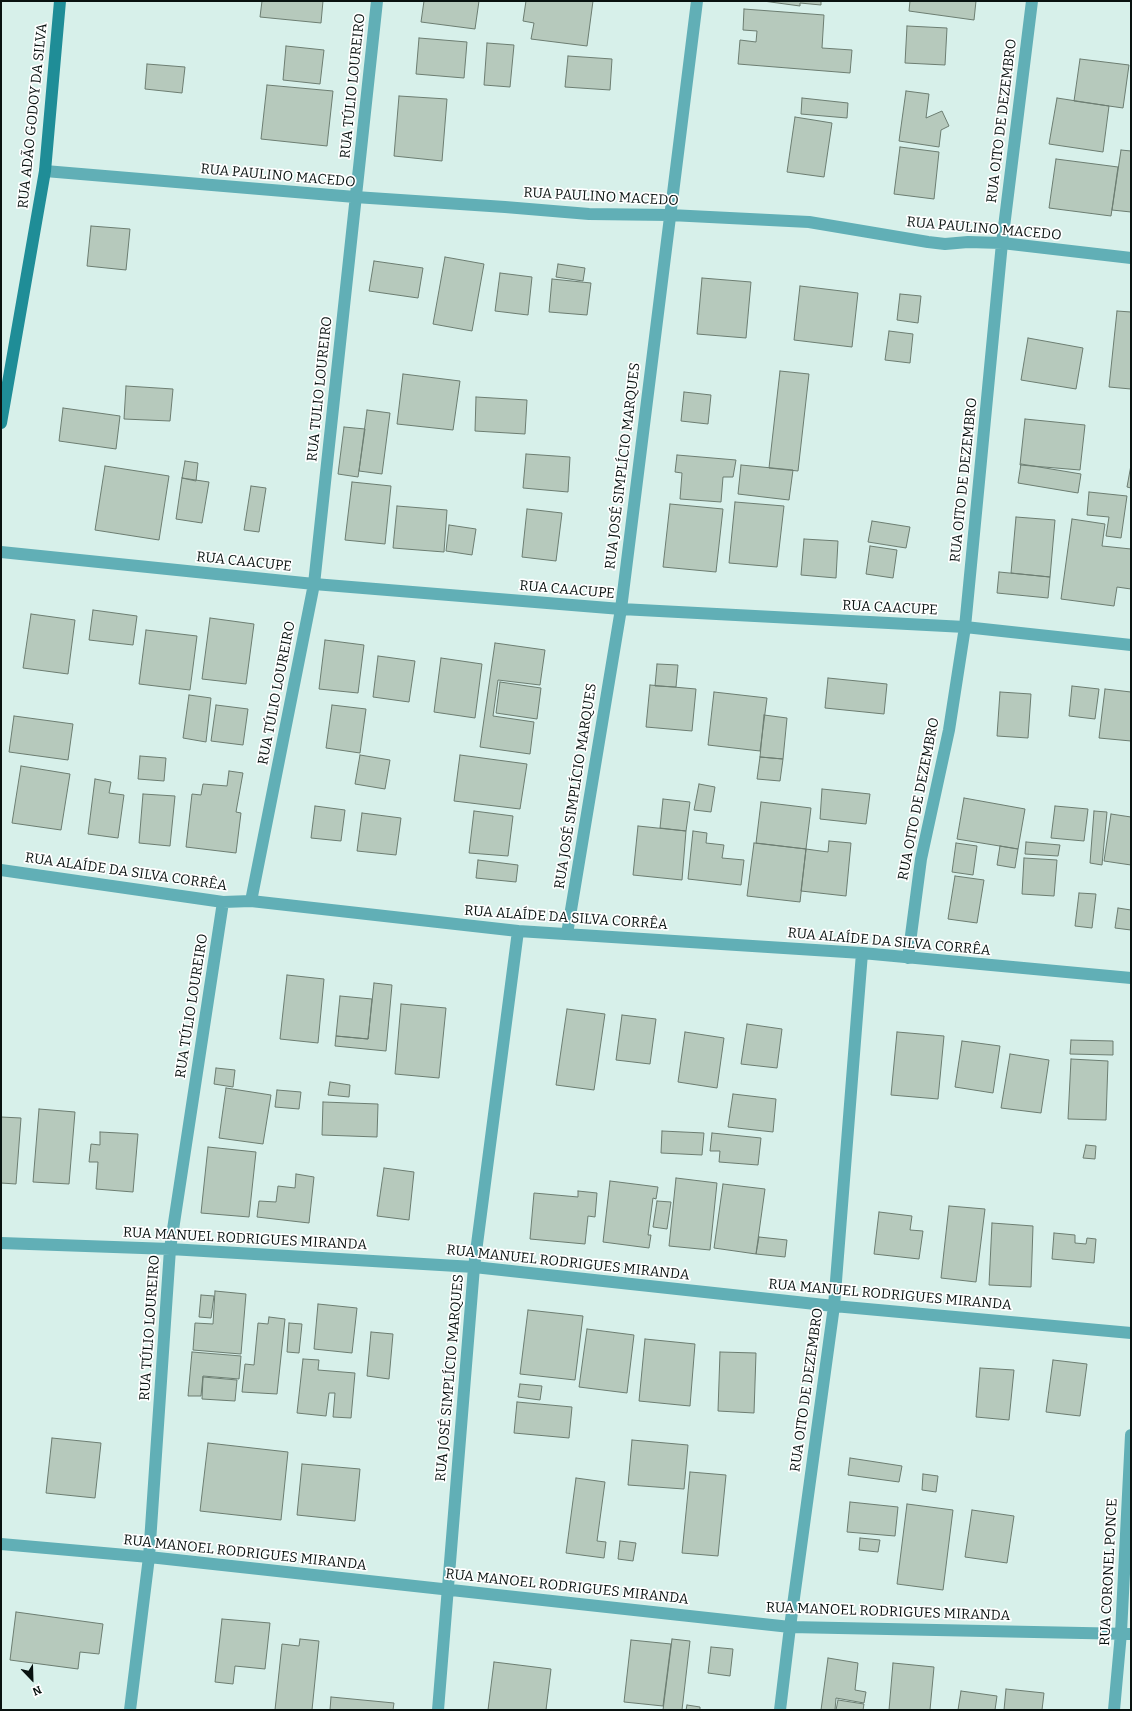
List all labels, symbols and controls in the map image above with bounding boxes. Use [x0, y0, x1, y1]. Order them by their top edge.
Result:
street label: RUA TÚLIO LOUREIRO [337, 13, 369, 159]
street label: RUA ADÃO GODOY DA SILVA [15, 22, 51, 210]
street label: RUA OITO DE DEZEMBRO [984, 38, 1020, 204]
street label: RUA PAULINO MACEDO [200, 161, 356, 191]
street label: RUA PAULINO MACEDO [523, 185, 679, 209]
street label: RUA PAULINO MACEDO [906, 214, 1062, 244]
street label: RUA TULIO LOUREIRO [304, 316, 336, 462]
street label: RUA JOSÉ SIMPLÍCIO MARQUES [602, 362, 644, 570]
street label: RUA OITO DE DEZEMBRO [947, 397, 981, 563]
street label: RUA CAACUPE [196, 549, 292, 575]
street label: RUA CAACUPE [519, 577, 615, 603]
street label: RUA CAACUPE [842, 597, 938, 619]
street label: RUA TÚLIO LOUREIRO [255, 620, 299, 766]
street label: RUA JOSÉ SIMPLÍCIO MARQUES [551, 682, 601, 890]
street label: RUA OITO DE DEZEMBRO [895, 716, 943, 882]
street label: RUA ALAÍDE DA SILVA CORRÊA [24, 850, 228, 894]
street label: RUA ALAÍDE DA SILVA CORRÊA [464, 903, 668, 933]
street label: RUA ALAÍDE DA SILVA CORRÊA [787, 925, 991, 959]
street label: RUA TÚLIO LOUREIRO [172, 933, 212, 1079]
street label: RUA MANUEL RODRIGUES MIRANDA [123, 1224, 367, 1254]
street label: RUA MANUEL RODRIGUES MIRANDA [446, 1242, 690, 1284]
street label: RUA TÚLIO LOUREIRO [137, 1255, 163, 1401]
street label: RUA JOSÉ SIMPLÍCIO MARQUES [433, 1274, 467, 1482]
street label: RUA MANUEL RODRIGUES MIRANDA [768, 1276, 1012, 1314]
street label: RUA OITO DE DEZEMBRO [787, 1307, 827, 1473]
street label: RUA CORONEL PONCE [1097, 1498, 1121, 1646]
street label: RUA MANOEL RODRIGUES MIRANDA [123, 1532, 367, 1574]
street label: RUA MANOEL RODRIGUES MIRANDA [445, 1566, 689, 1608]
street label: RUA MANOEL RODRIGUES MIRANDA [766, 1599, 1010, 1625]
north arrow [12, 1659, 52, 1699]
text: N [30, 1683, 43, 1698]

